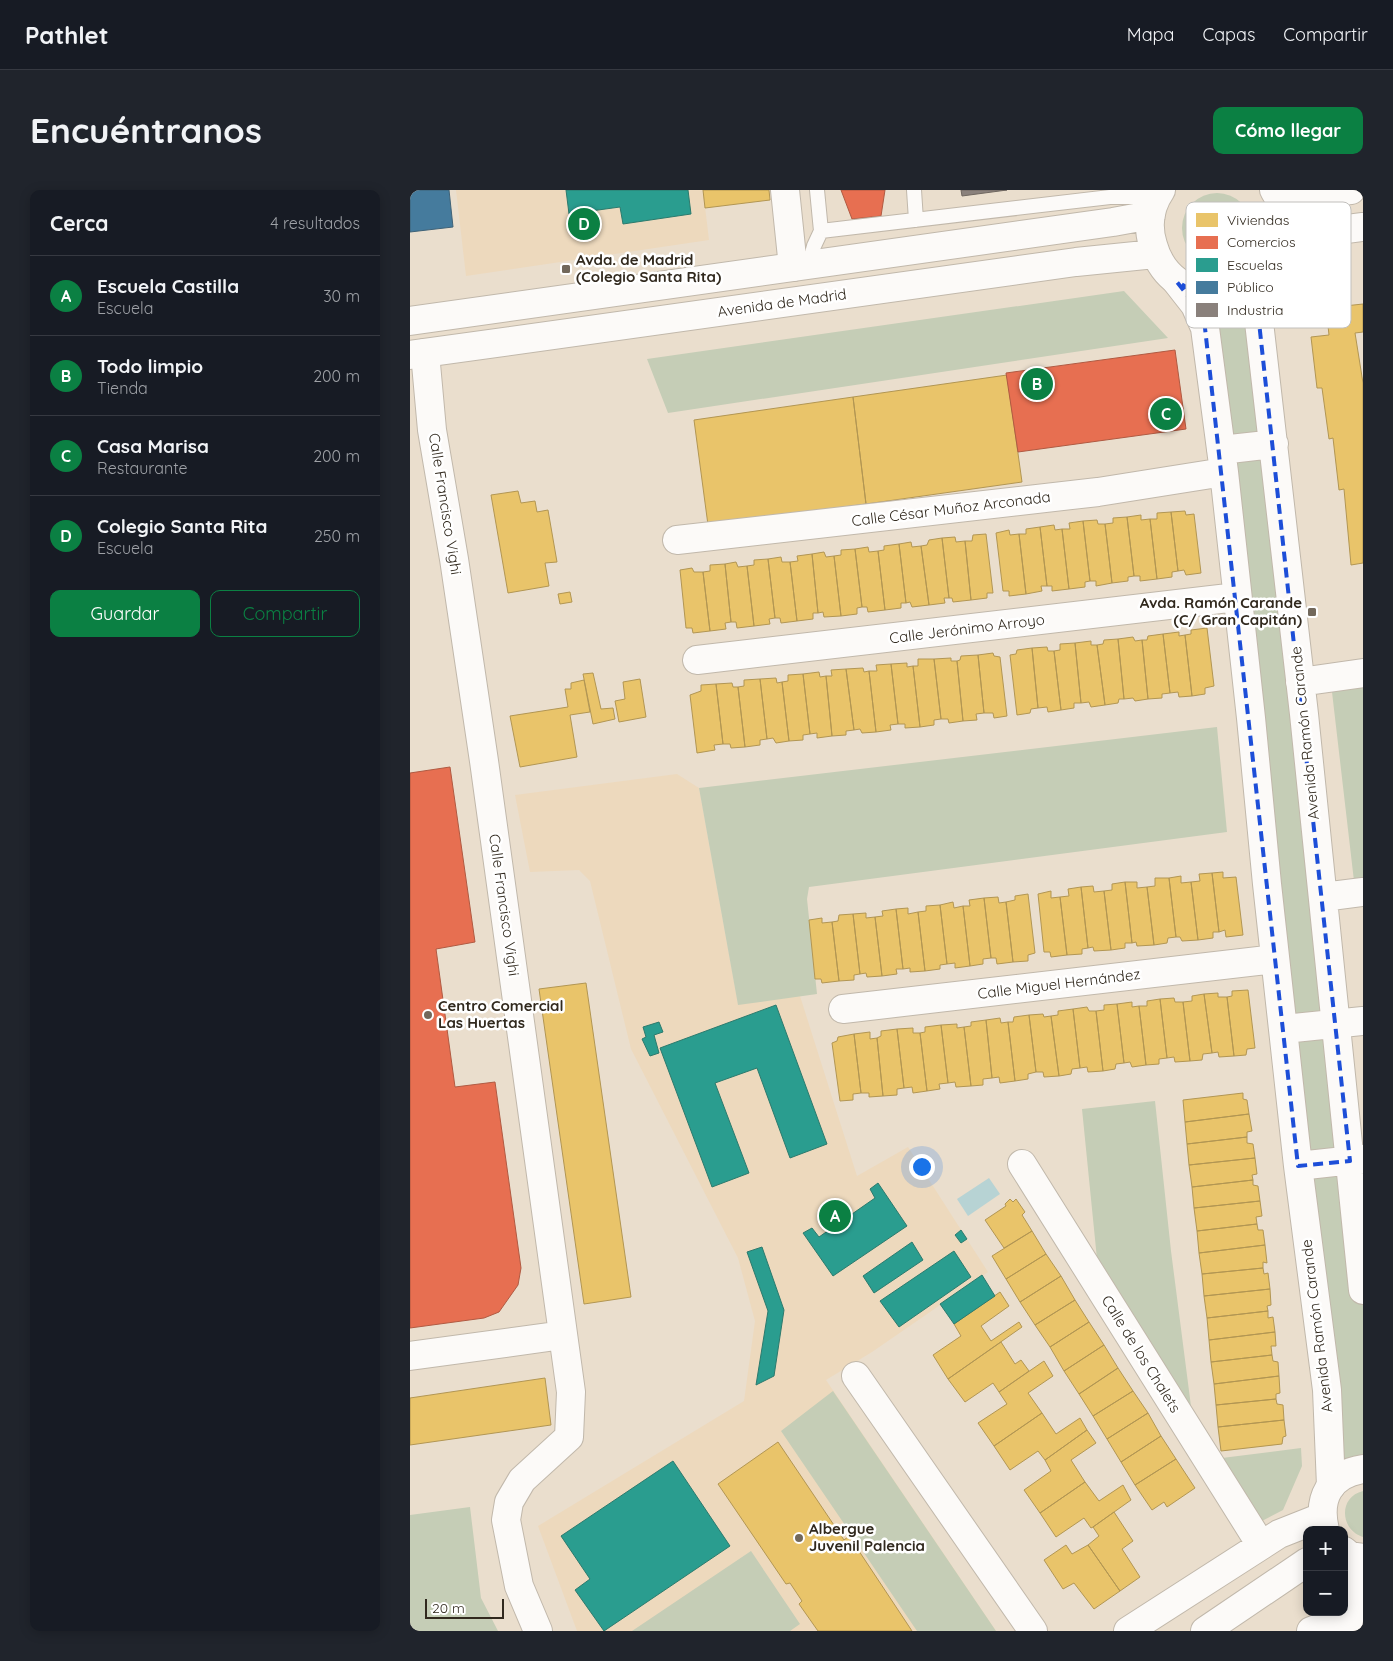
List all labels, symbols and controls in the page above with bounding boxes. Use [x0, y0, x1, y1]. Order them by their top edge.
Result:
text: Pathlet [25, 20, 109, 50]
text: Mapa [1127, 23, 1174, 46]
text: Capas [1202, 23, 1255, 46]
text: Compartir [1283, 23, 1368, 46]
button: Cómo llegar [1213, 107, 1363, 154]
text: Encuéntranos [30, 108, 262, 152]
legend [1186, 202, 1351, 328]
pin: D [568, 205, 600, 243]
text: Cerca [50, 210, 108, 236]
text: Viviendas [1227, 211, 1289, 229]
text: 4 resultados [270, 213, 360, 233]
text: Comercios [1227, 233, 1296, 251]
place label: Avda. de Madrid (Colegio Santa Rita) [576, 250, 721, 286]
text: Escuelas [1227, 256, 1283, 274]
marker: Avda. de Madrid (Colegio Santa Rita) [560, 263, 572, 275]
text: Escuela Castilla [97, 274, 239, 298]
text: Público [1227, 278, 1274, 296]
street label: Avenida de Madrid [716, 284, 848, 321]
text: A [61, 286, 71, 306]
text: 30 m [323, 286, 360, 306]
text: Escuela [97, 298, 153, 318]
text: Industria [1227, 301, 1283, 319]
text: Todo limpio [97, 354, 203, 378]
pin: B [1021, 365, 1053, 403]
text: B [61, 366, 71, 386]
text: 200 m [313, 366, 360, 386]
text: Tienda [97, 378, 148, 398]
pin: C [1150, 395, 1182, 433]
street label: Calle Francisco Vighi [425, 432, 466, 576]
text: Casa Marisa [97, 434, 209, 458]
text: C [61, 446, 71, 466]
text: 200 m [313, 446, 360, 466]
text: Restaurante [97, 458, 188, 478]
street label: Calle César Muñoz Arconada [850, 487, 1052, 530]
text: Colegio Santa Rita [97, 514, 267, 538]
text: D [60, 526, 72, 546]
text: 250 m [314, 526, 360, 546]
text: Escuela [97, 538, 153, 558]
button: Guardar [50, 590, 200, 637]
button: Compartir [210, 590, 360, 637]
place label: Avda. Ramón Carande (C/ Gran Capitán) [1140, 593, 1302, 629]
marker: Avda. Ramón Carande (C/ Gran Capitán) [1306, 606, 1318, 618]
street label: Calle Jerónimo Arroyo [888, 610, 1046, 647]
street label: Avenida Ramón Carande [1286, 645, 1323, 821]
street label: Calle Francisco Vighi [485, 833, 524, 977]
street label: Calle Miguel Hernández [976, 964, 1141, 1003]
place label: Centro Comercial Las Huertas [438, 996, 564, 1032]
marker: Centro Comercial Las Huertas [422, 1009, 434, 1021]
your location [909, 1154, 935, 1180]
pin: A [819, 1197, 851, 1235]
street label: Avenida Ramón Carande [1296, 1238, 1337, 1414]
street label: Calle de los Chalets [1098, 1291, 1185, 1416]
place label: Albergue Juvenil Palencia [809, 1519, 925, 1555]
map controls [1303, 1526, 1348, 1616]
button: + [1303, 1526, 1348, 1571]
marker: Albergue Juvenil Palencia [793, 1532, 805, 1544]
button: − [1303, 1571, 1348, 1616]
scale bar [425, 1596, 504, 1619]
text: 20 m [432, 1599, 465, 1617]

